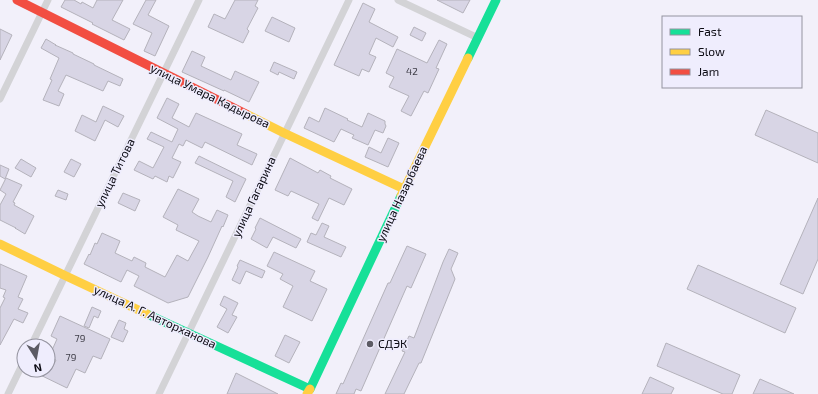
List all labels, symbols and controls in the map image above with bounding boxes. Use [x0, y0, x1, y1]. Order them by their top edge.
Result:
legend [662, 16, 802, 88]
text: Fast [698, 24, 722, 38]
text: Slow [698, 44, 725, 58]
street label: улица Умара Кадырова [148, 60, 272, 131]
text: Jam [698, 64, 719, 78]
house number: 42 [406, 65, 418, 77]
street label: улица Титова [91, 136, 138, 210]
street label: улица Назарбаева [373, 144, 430, 244]
street label: улица Гагарина [228, 154, 279, 240]
street label: улица А. Г. Авторханова [92, 282, 219, 352]
house number: 79 [75, 332, 86, 344]
place label: СДЭК [378, 336, 407, 350]
north arrow [16, 338, 56, 378]
marker: СДЭК [365, 339, 375, 349]
house number: 79 [66, 351, 77, 363]
text: N [33, 361, 43, 375]

